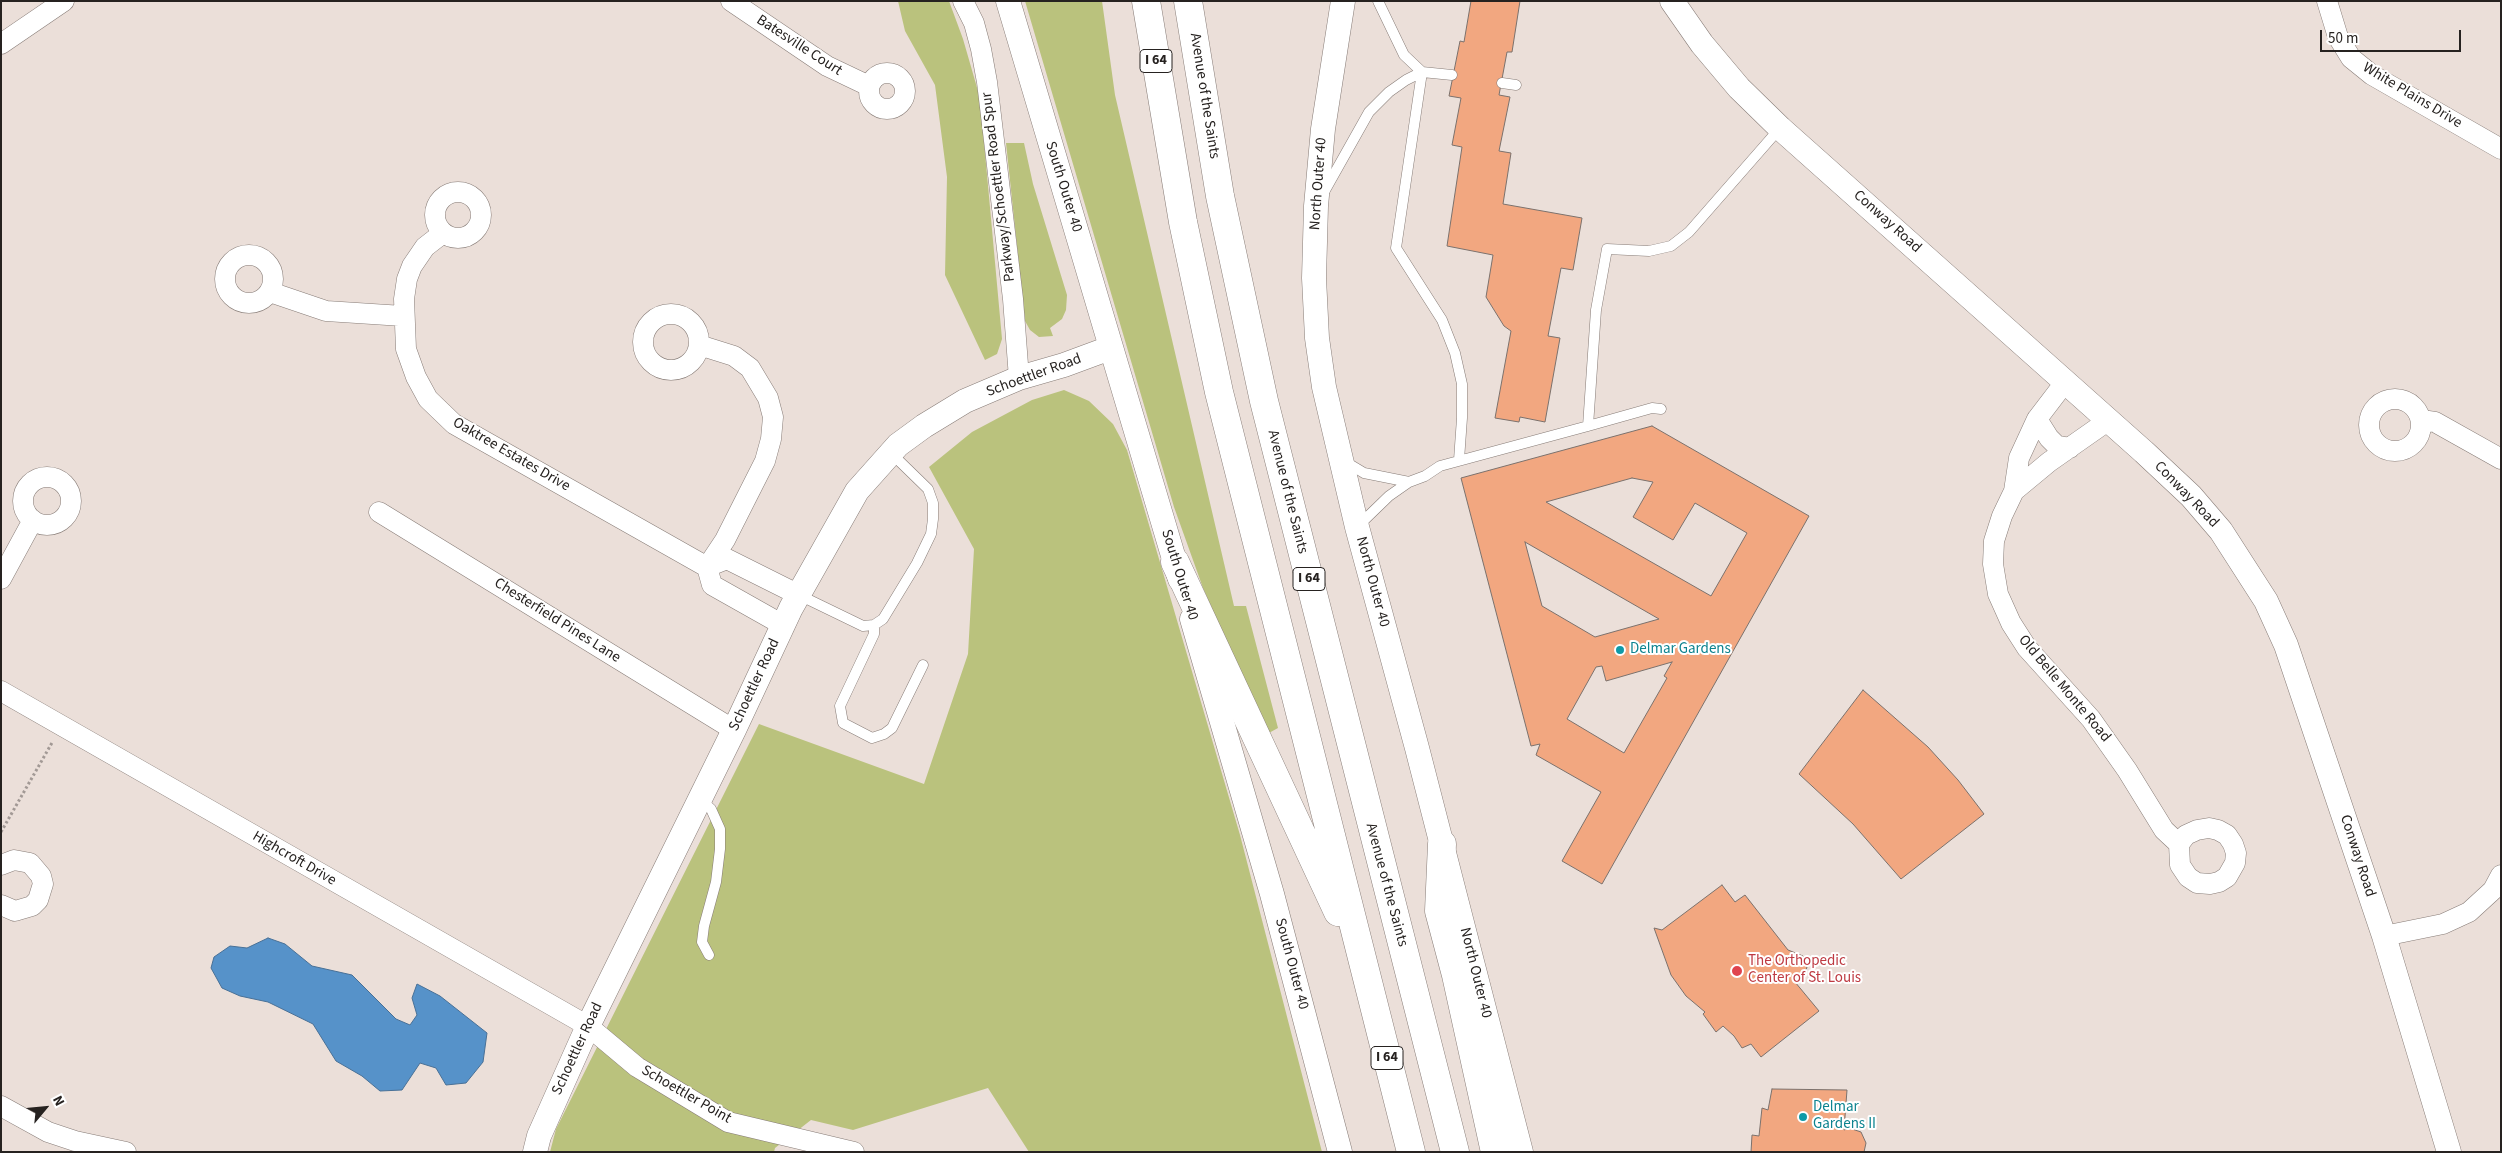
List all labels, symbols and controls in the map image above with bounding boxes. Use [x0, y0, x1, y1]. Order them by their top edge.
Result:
street label: Batesville Court [753, 12, 845, 80]
scale bar [2322, 20, 2463, 52]
text: 50 m [2328, 28, 2358, 49]
street label: Avenue of the Saints [1185, 32, 1223, 160]
road number: I 64 [1140, 49, 1172, 72]
street label: White Plains Drive [2359, 59, 2465, 133]
street label: Parkway/Schoettler Road Spur [978, 91, 1020, 283]
street label: North Outer 40 [1307, 137, 1331, 231]
street label: South Outer 40 [1041, 139, 1085, 235]
street label: Conway Road [1849, 187, 1925, 257]
street label: Schoettler Road [984, 350, 1084, 402]
street label: Oaktree Estates Drive [449, 414, 573, 496]
street label: Avenue of the Saints [1263, 428, 1311, 556]
street label: Conway Road [2150, 458, 2222, 532]
street label: South Outer 40 [1157, 527, 1201, 623]
street label: North Outer 40 [1351, 535, 1393, 629]
road number: I 64 [1293, 568, 1325, 590]
street label: Chesterfield Pines Lane [490, 575, 624, 667]
street label: Old Belle Monte Road [2014, 632, 2114, 746]
street label: Schoettler Road [726, 636, 784, 734]
place label: Delmar Gardens [1630, 641, 1731, 659]
marker: Delmar Gardens [1614, 644, 1626, 656]
street label: Conway Road [2335, 813, 2379, 899]
street label: Avenue of the Saints [1361, 821, 1411, 949]
street label: Highcroft Drive [249, 828, 339, 890]
street label: South Outer 40 [1270, 916, 1312, 1012]
street label: North Outer 40 [1455, 926, 1495, 1020]
place label: The Orthopedic Center of St. Louis [1748, 953, 1861, 988]
marker: The Orthopedic Center of St. Louis [1730, 964, 1744, 978]
street label: Schoettler Road [549, 1000, 607, 1098]
road number: I 64 [1371, 1046, 1403, 1070]
street label: Schoettler Point [638, 1062, 734, 1128]
north arrow [20, 1083, 70, 1133]
text: N [47, 1092, 69, 1110]
place label: Delmar Gardens II [1813, 1099, 1876, 1134]
marker: Delmar Gardens II [1797, 1111, 1809, 1123]

